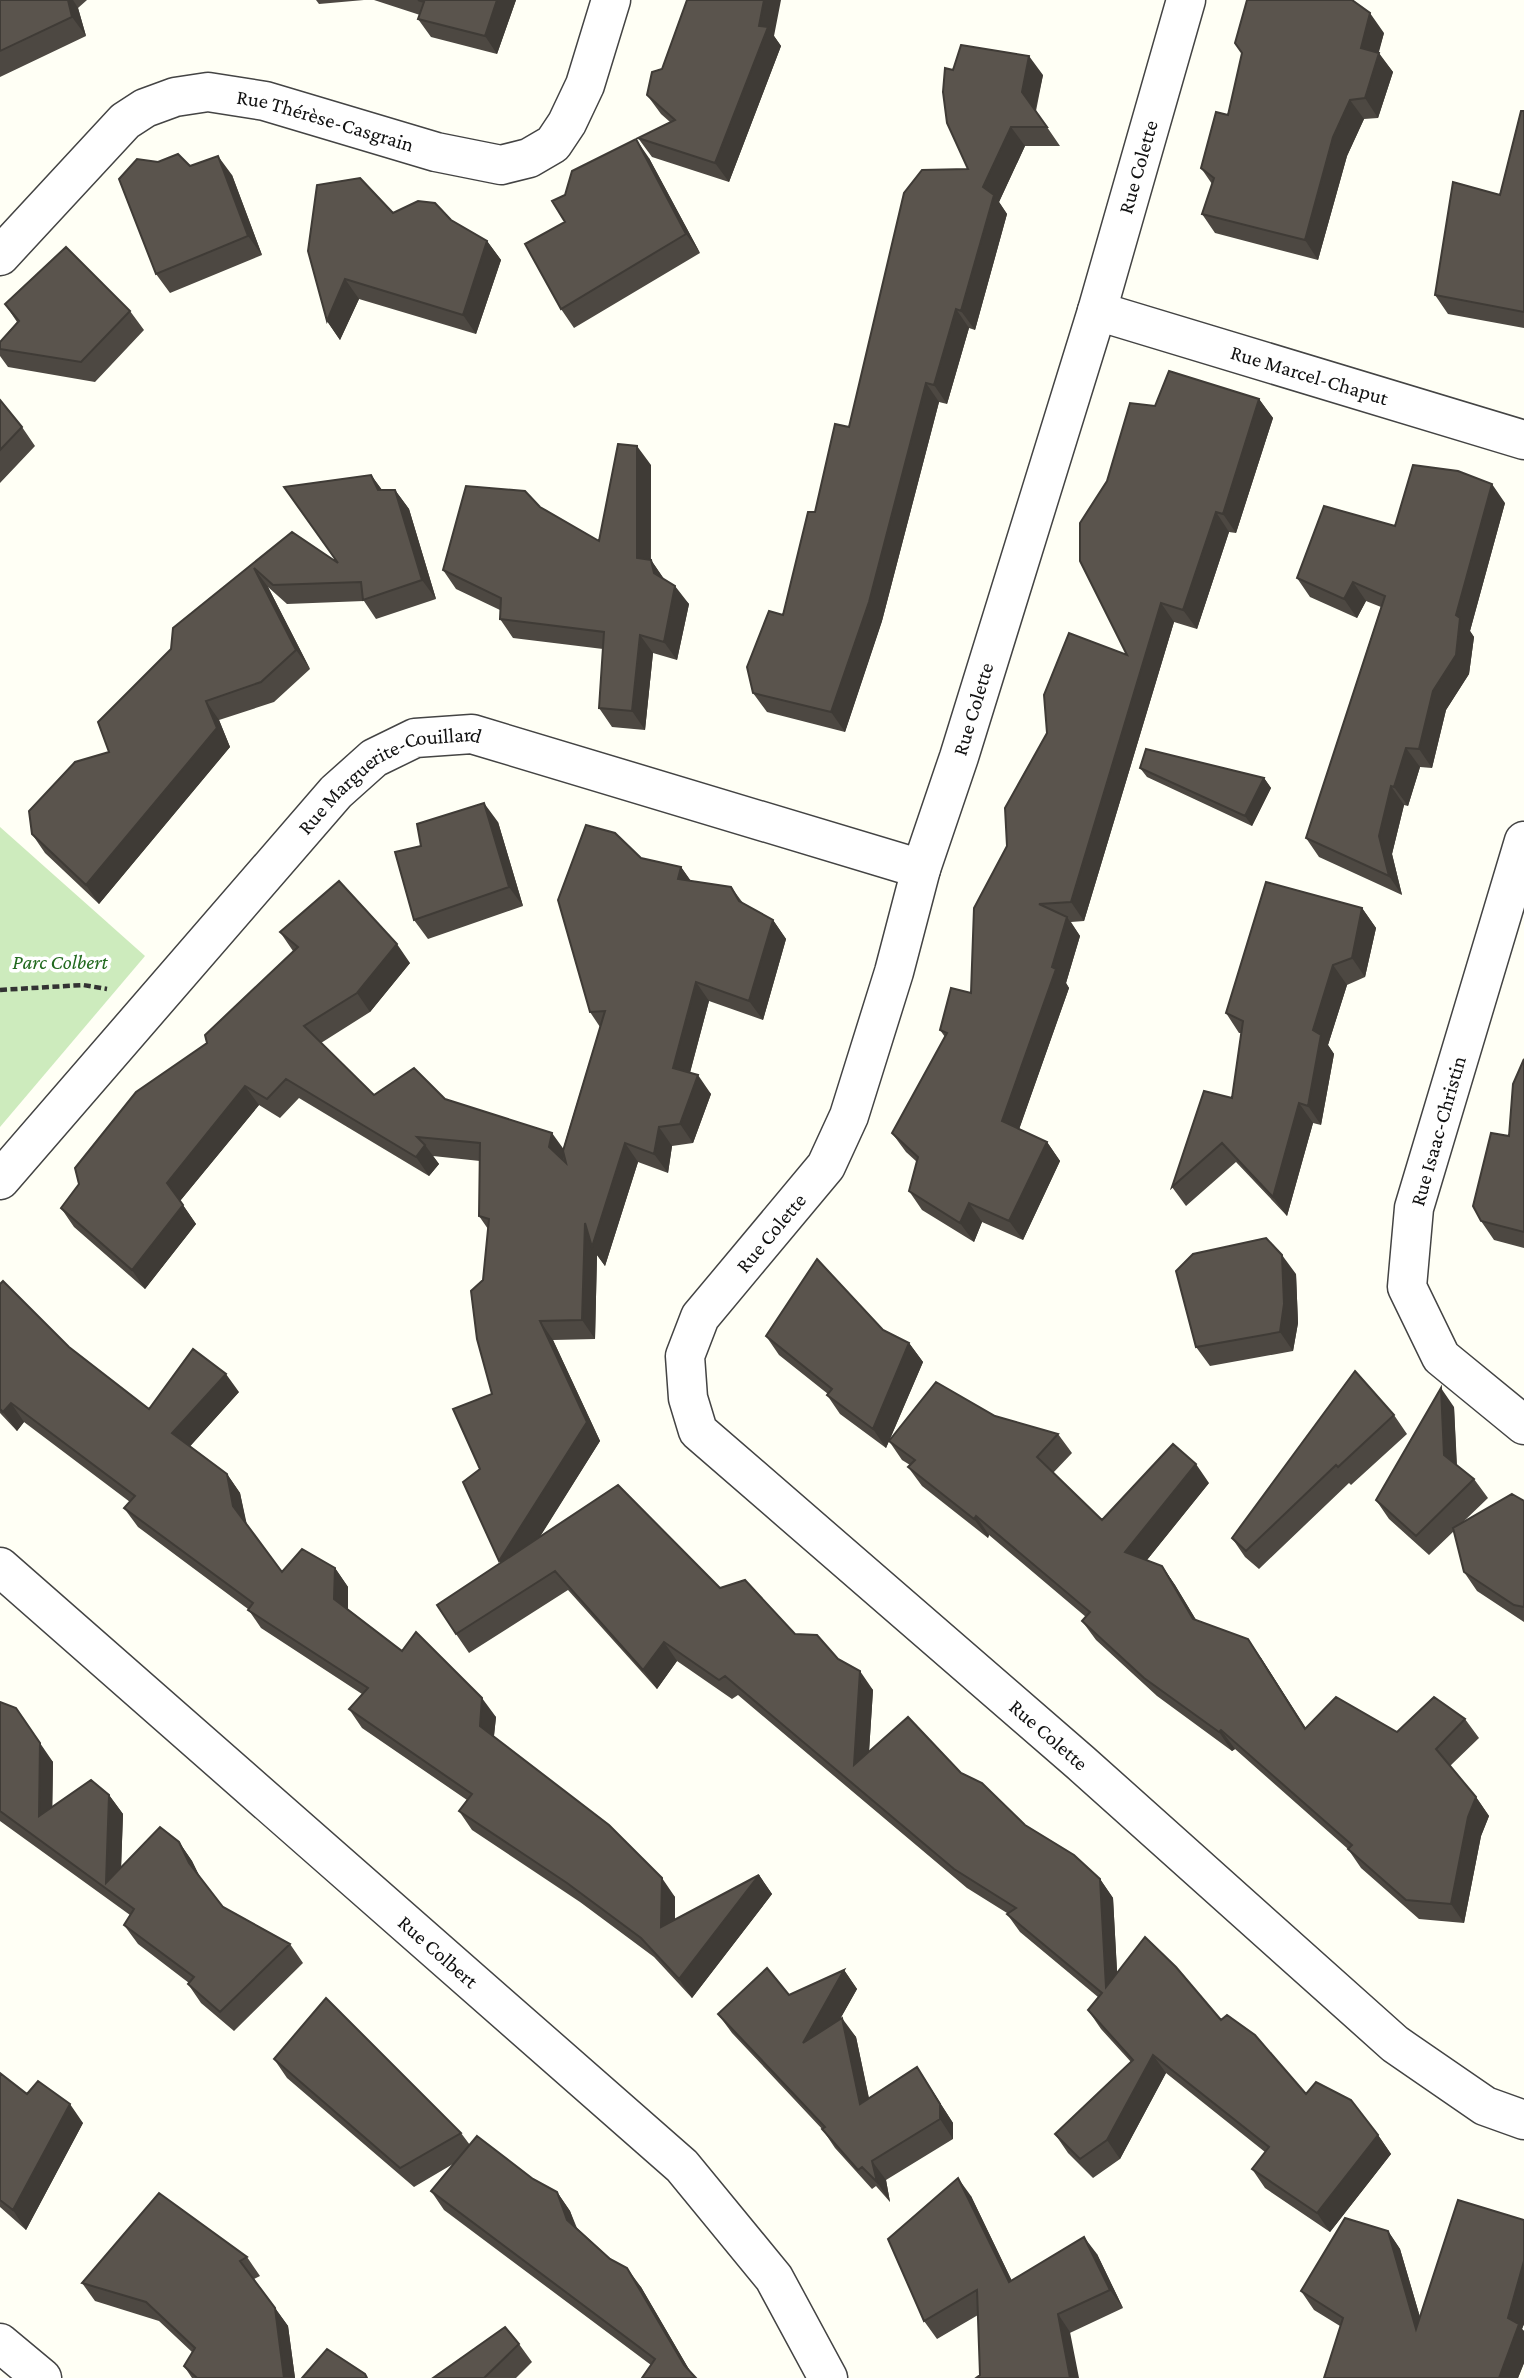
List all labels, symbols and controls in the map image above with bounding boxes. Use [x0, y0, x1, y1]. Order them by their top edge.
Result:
street label: Rue Thérèse-Casgrain [235, 85, 417, 157]
street label: Rue Colette [1113, 117, 1163, 217]
street label: Rue Marcel-Chaput [1228, 340, 1392, 411]
street label: Rue Colette [947, 660, 999, 758]
street label: Rue Marguerite-Couillard [293, 722, 485, 839]
park label: Parc Colbert [12, 950, 109, 974]
street label: Rue Isaac-Christin [1405, 1053, 1471, 1209]
street label: Rue Colette [731, 1188, 811, 1278]
street label: Rue Colette [1004, 1694, 1093, 1775]
street label: Rue Colbert [393, 1910, 484, 1994]

